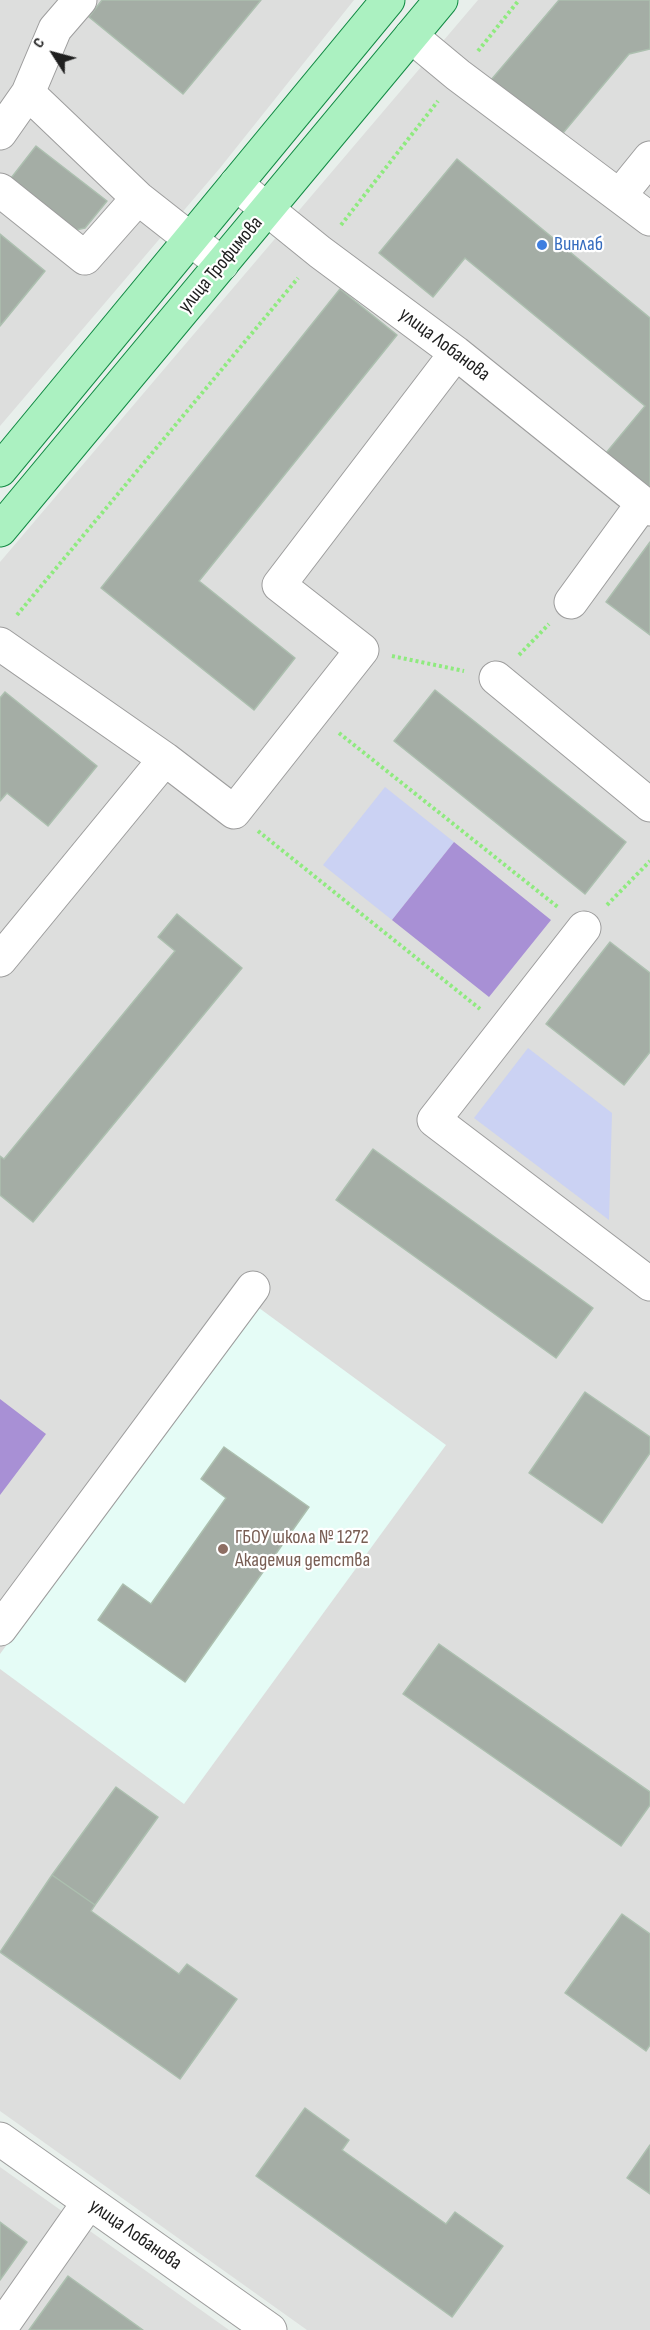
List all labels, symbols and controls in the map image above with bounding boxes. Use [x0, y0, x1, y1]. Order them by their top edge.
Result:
north arrow [24, 24, 84, 84]
text: С [29, 34, 49, 52]
street label: улица Трофимова [174, 212, 268, 318]
place label: Винлаб [554, 233, 603, 257]
marker: Винлаб [535, 238, 549, 252]
street label: улица Лобанова [394, 303, 494, 387]
place label: ГБОУ школа № 1272 Академия детства [235, 1526, 370, 1573]
marker: ГБОУ школа № 1272 Академия детства [216, 1542, 230, 1556]
street label: улица Лобанова [84, 2194, 186, 2276]

